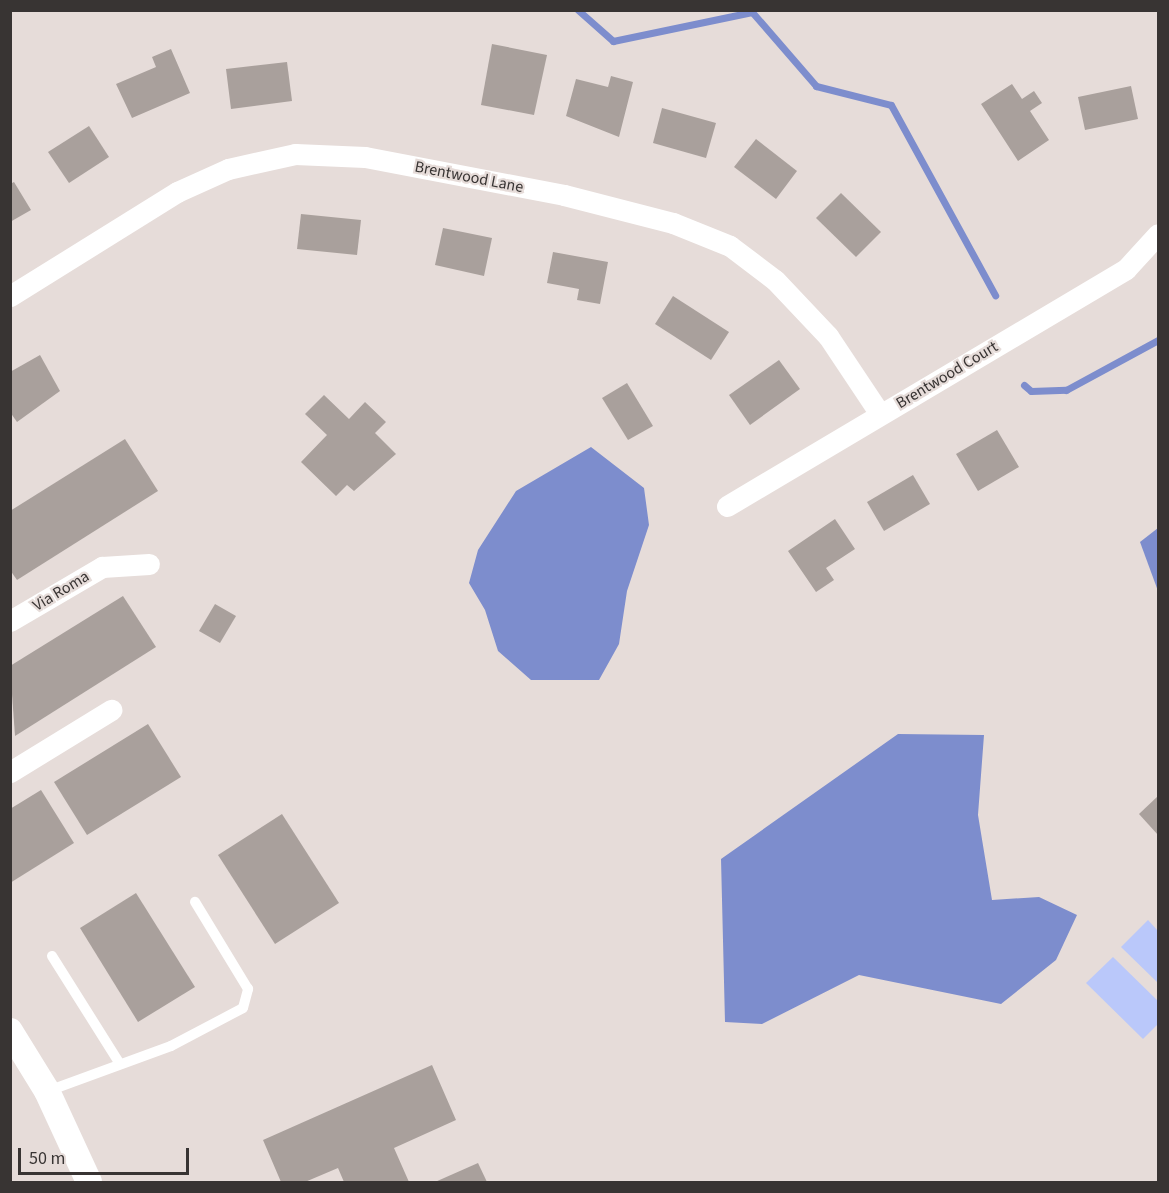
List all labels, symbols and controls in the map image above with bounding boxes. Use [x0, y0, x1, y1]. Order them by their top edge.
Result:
street label: Brentwood Lane [413, 157, 525, 197]
street label: Brentwood Court [893, 337, 1001, 413]
street label: Via Roma [29, 567, 93, 615]
scale bar [21, 1136, 192, 1174]
text: 50 m [29, 1146, 65, 1171]

